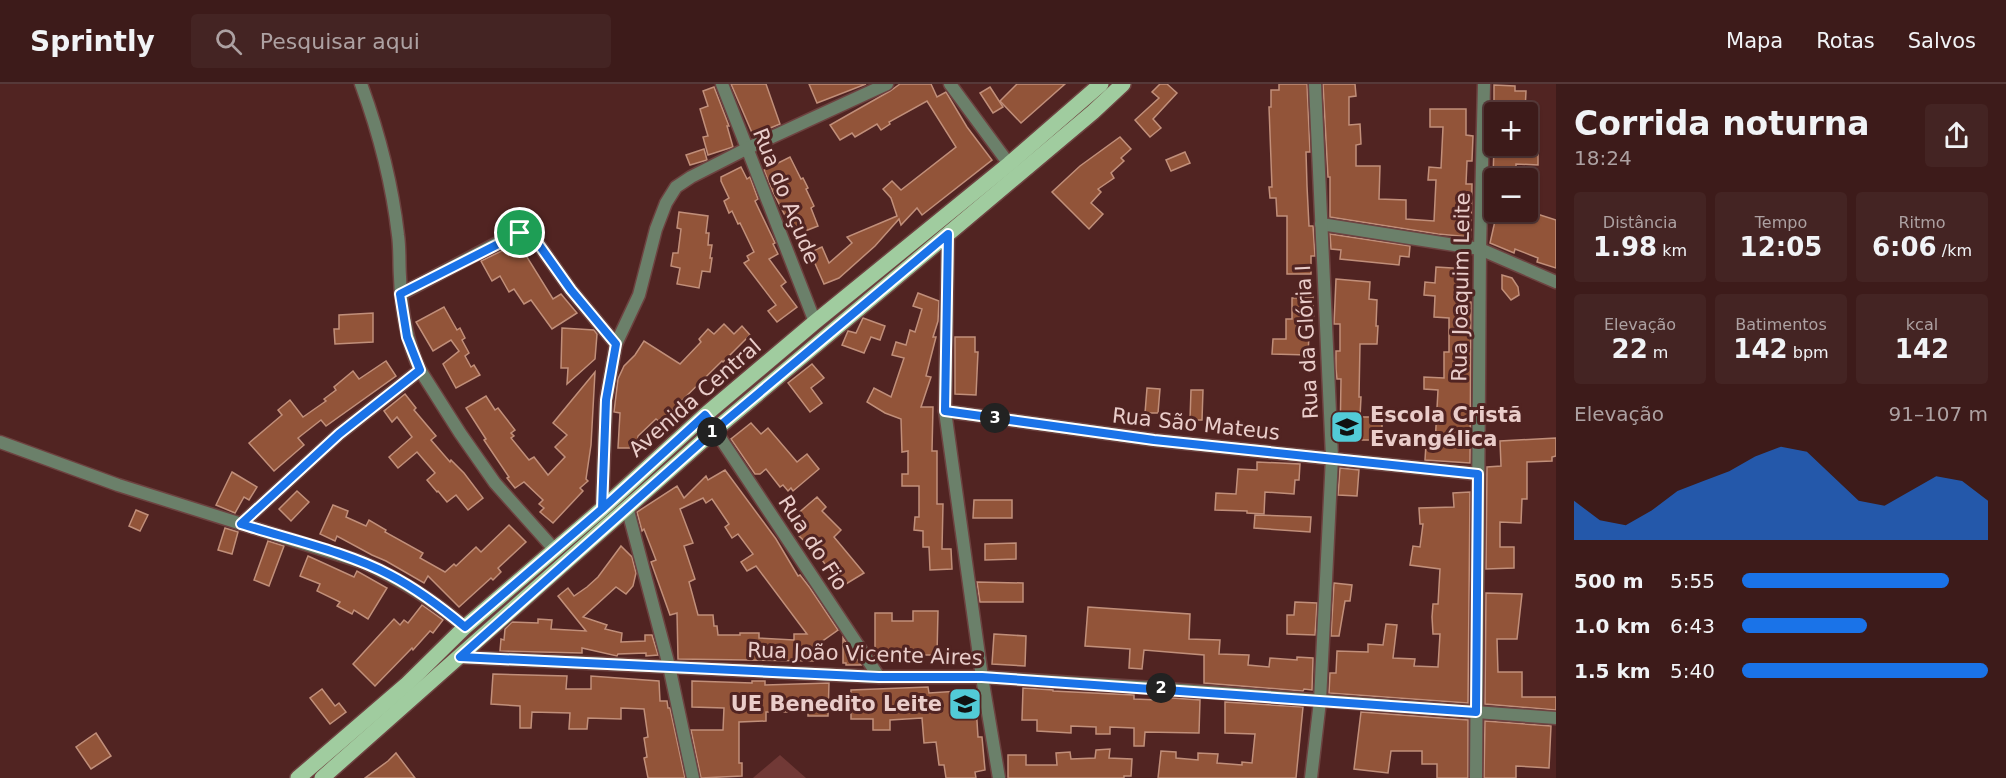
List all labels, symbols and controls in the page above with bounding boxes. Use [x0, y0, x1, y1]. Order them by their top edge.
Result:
search box [191, 14, 611, 68]
text: Sprintly [30, 25, 155, 58]
icon: search [212, 25, 245, 58]
text: Pesquisar aqui [260, 29, 420, 54]
text: Mapa [1726, 29, 1783, 53]
text: Rotas [1816, 29, 1875, 53]
text: Salvos [1908, 29, 1976, 53]
map controls [1484, 102, 1538, 222]
button: + [1484, 102, 1538, 156]
text: Corrida noturna [1574, 104, 1870, 143]
button: share [1925, 104, 1988, 167]
street label: Rua do Açude [748, 125, 824, 267]
text: 18:24 [1574, 146, 1632, 170]
button: − [1484, 168, 1538, 222]
street label: Rua Joaquim Leite [1447, 192, 1475, 382]
pin [494, 207, 545, 258]
text: Distância [1603, 213, 1677, 232]
text: Tempo [1755, 213, 1807, 232]
text: Ritmo [1898, 213, 1946, 232]
icon: arrive [503, 216, 536, 249]
text: 1.98 [1593, 232, 1657, 262]
text: 12:05 [1740, 232, 1822, 262]
text: 6:06 [1872, 232, 1937, 262]
text: km [1657, 241, 1687, 260]
text: /km [1937, 241, 1972, 260]
street label: Rua da Glória I [1291, 264, 1323, 420]
text: Elevação [1604, 315, 1676, 334]
text: Batimentos [1735, 315, 1827, 334]
text: kcal [1906, 315, 1938, 334]
street label: Avenida Central [624, 334, 766, 462]
text: 22 [1612, 334, 1648, 364]
text: 142 [1733, 334, 1788, 364]
text: 142 [1895, 334, 1949, 364]
text: m [1648, 343, 1668, 362]
text: bpm [1788, 343, 1829, 362]
text: Elevação [1574, 402, 1664, 426]
text: 91–107 m [1889, 402, 1988, 426]
pin: 3 [980, 403, 1010, 433]
street label: Rua São Mateus [1111, 403, 1281, 445]
place label: Escola Cristã Evangélica [1370, 403, 1522, 451]
text: 3 [989, 408, 1001, 427]
school or university icon: Escola Cristã Evangélica [1329, 409, 1365, 445]
pin: 1 [697, 417, 727, 447]
text: 1 [706, 422, 718, 441]
street label: Rua do Fio [773, 491, 853, 595]
text: 500 m [1574, 569, 1644, 593]
text: 5:55 [1670, 569, 1715, 593]
text: 1.0 km [1574, 614, 1651, 638]
text: 6:43 [1670, 614, 1715, 638]
street label: Rua João Vicente Aires [747, 638, 983, 670]
text: 1.5 km [1574, 659, 1651, 683]
text: 5:40 [1670, 659, 1715, 683]
pin: 2 [1146, 673, 1176, 703]
text: 2 [1155, 678, 1167, 697]
school or university icon: UE Benedito Leite [947, 686, 983, 722]
place label: UE Benedito Leite [731, 692, 942, 716]

